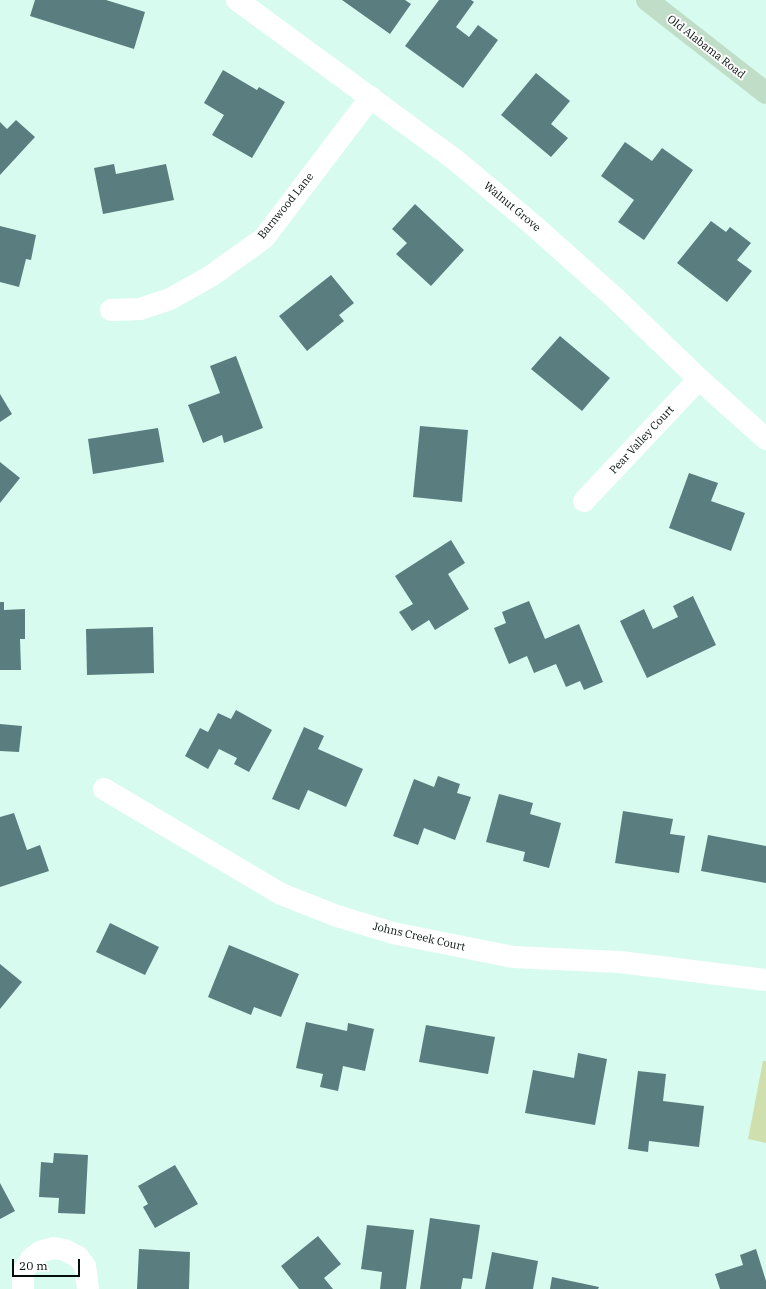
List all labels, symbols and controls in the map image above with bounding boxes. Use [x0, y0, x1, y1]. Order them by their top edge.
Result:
street label: Old Alabama Road [664, 13, 748, 81]
street label: Barnwood Lane [255, 170, 317, 242]
street label: Walnut Grove [481, 179, 543, 235]
street label: Pear Valley Court [607, 403, 677, 477]
street label: Johns Creek Court [371, 920, 467, 954]
scale bar [14, 1251, 82, 1277]
text: 20 m [19, 1258, 48, 1273]

